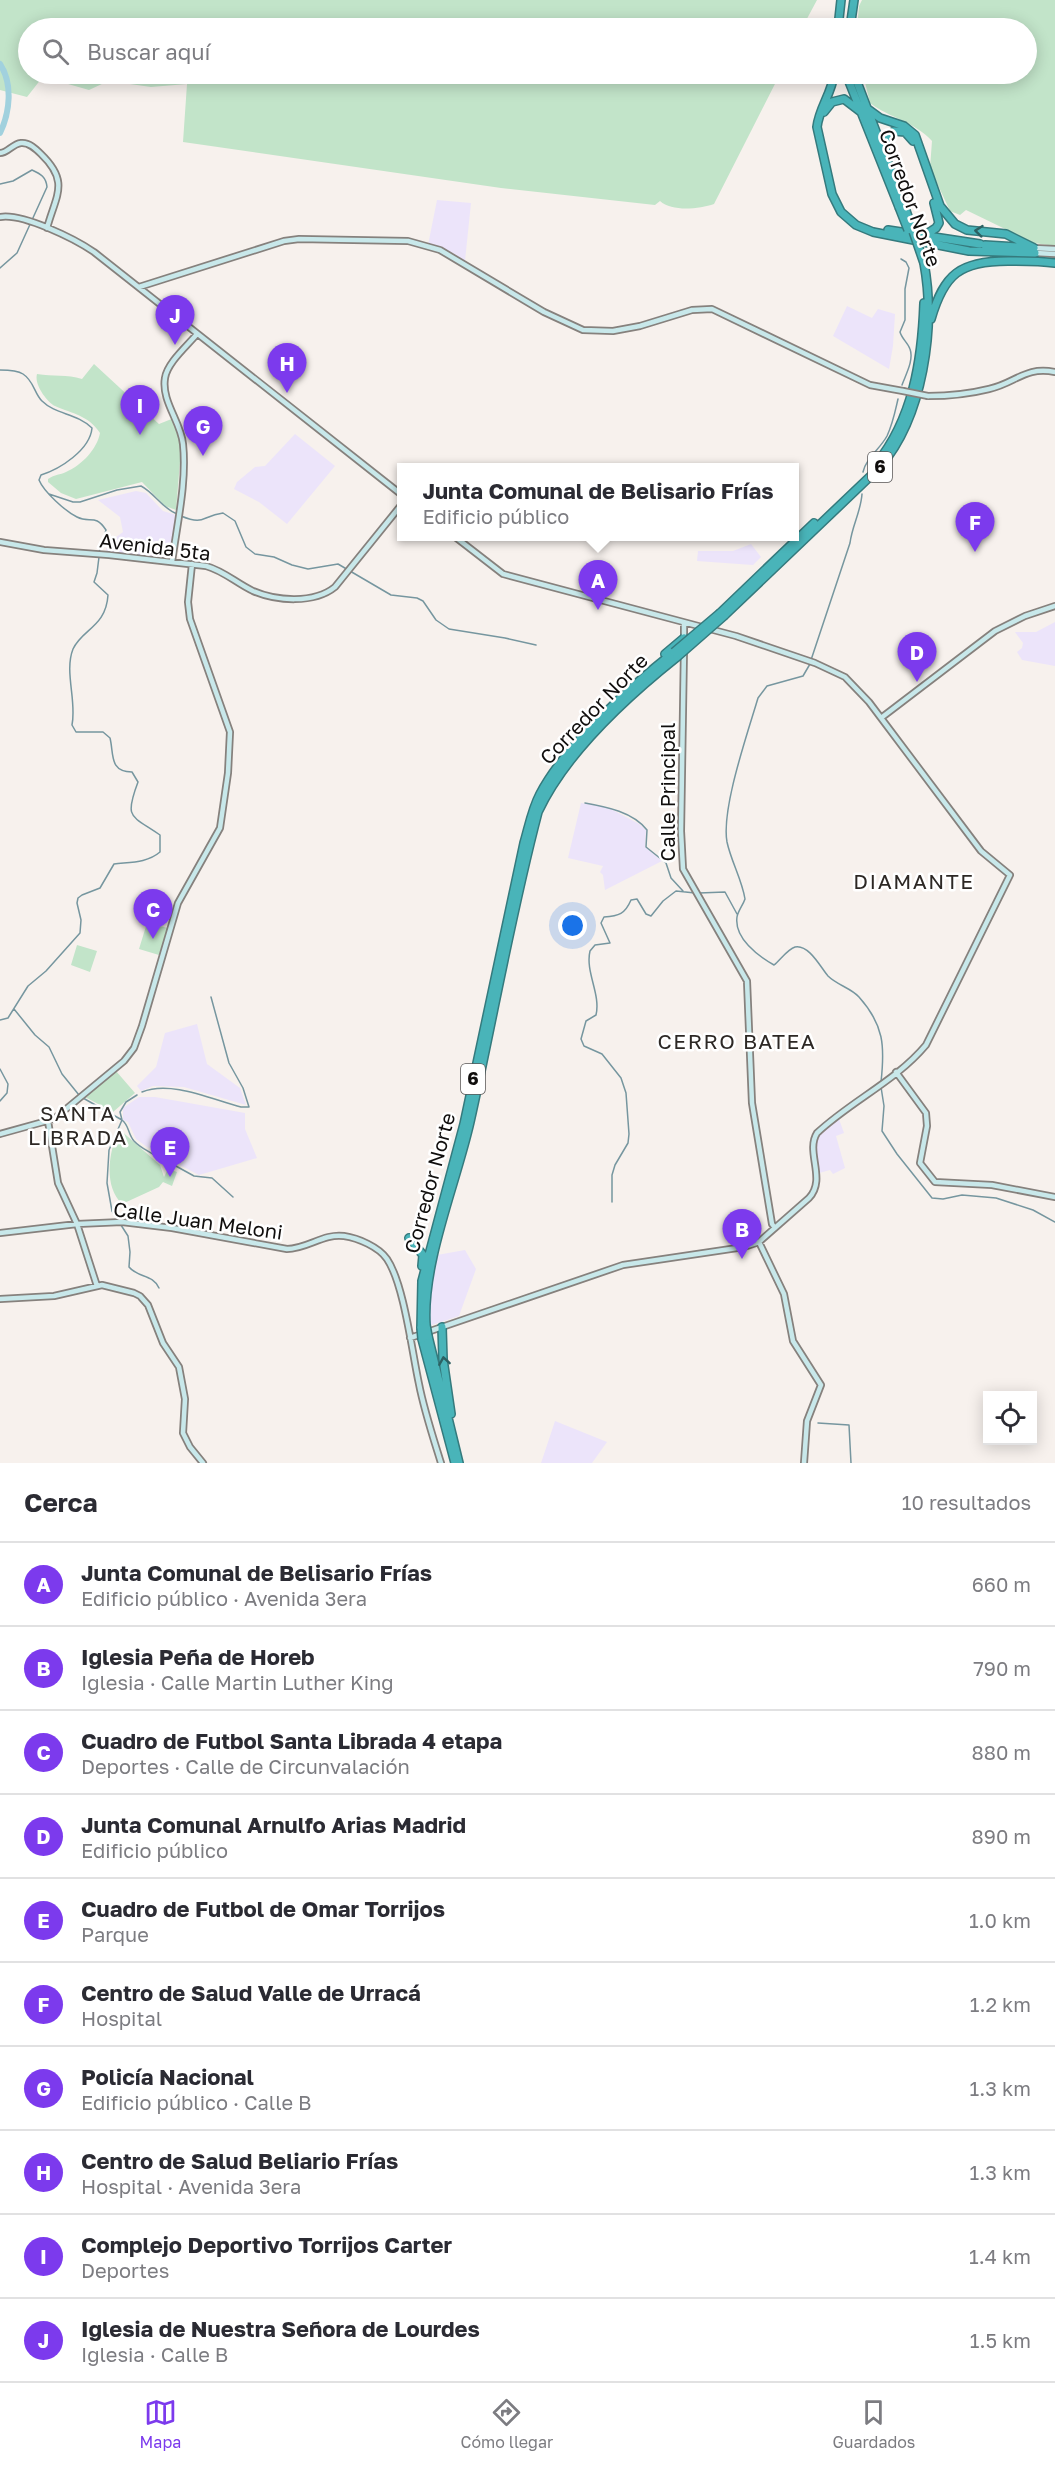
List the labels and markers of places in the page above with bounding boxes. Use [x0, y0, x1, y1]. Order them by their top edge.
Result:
pin: J [156, 296, 195, 345]
pin: H [268, 344, 306, 393]
pin: I [120, 386, 160, 435]
pin: G [184, 406, 222, 456]
pin: F [956, 502, 994, 552]
pin: A [578, 560, 618, 610]
pin: D [898, 632, 936, 682]
pin: C [134, 890, 172, 939]
pin: E [150, 1128, 190, 1177]
pin: B [722, 1210, 762, 1259]

